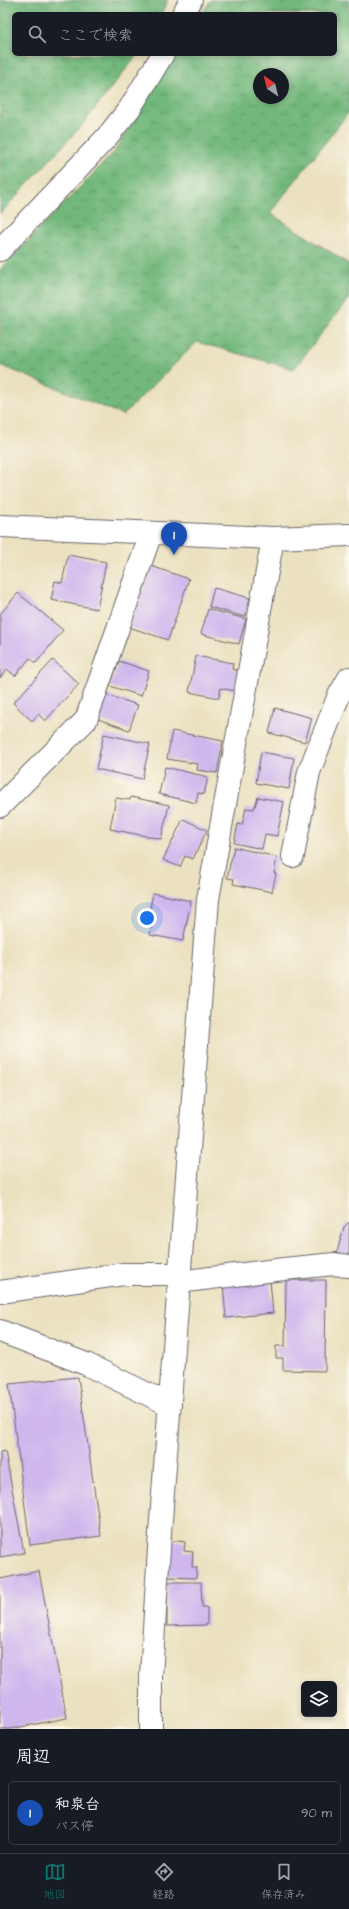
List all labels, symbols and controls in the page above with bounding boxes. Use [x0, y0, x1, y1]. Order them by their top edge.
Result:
search box [12, 12, 337, 56]
icon: search [26, 23, 48, 45]
text: ここで検索 [58, 25, 133, 46]
north arrow [253, 68, 289, 104]
pin: 1 [161, 522, 187, 555]
your location [137, 908, 157, 928]
map controls [301, 1681, 337, 1717]
button: layers [301, 1681, 337, 1717]
text: 周辺 [16, 1745, 50, 1769]
text: 和泉台 [55, 1794, 100, 1815]
text: 1 [29, 1804, 31, 1822]
text: 90 m [301, 1804, 332, 1822]
text: バス停 [55, 1817, 94, 1835]
tab: 地図 [44, 1861, 66, 1902]
tab: 経路 [153, 1861, 175, 1902]
tab: 保存済み [262, 1861, 306, 1902]

